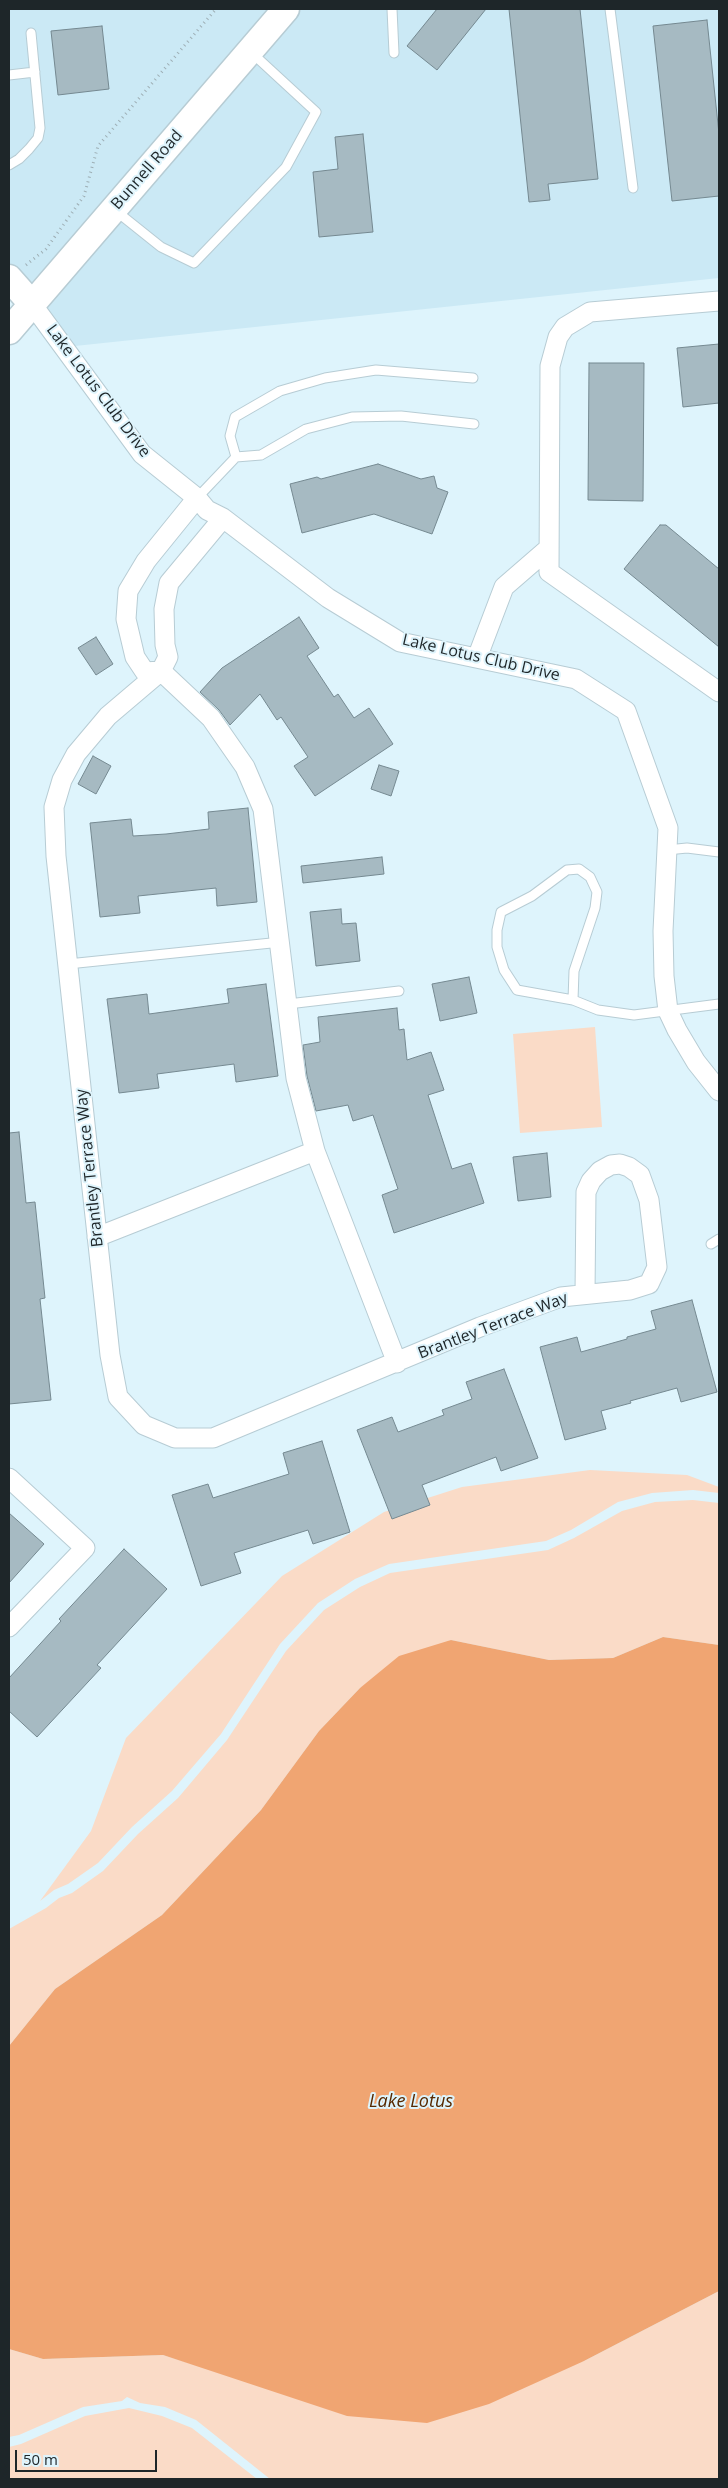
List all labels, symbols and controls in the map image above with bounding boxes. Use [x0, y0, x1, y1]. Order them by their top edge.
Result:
street label: Bunnell Road [107, 126, 187, 214]
street label: Lake Lotus Club Drive [42, 321, 154, 461]
street label: Lake Lotus Club Drive [400, 631, 562, 685]
street label: Brantley Terrace Way [72, 1088, 108, 1248]
street label: Brantley Terrace Way [415, 1289, 571, 1363]
water label: Lake Lotus [369, 2091, 453, 2113]
scale bar [18, 2440, 160, 2472]
text: 50 m [23, 2449, 58, 2469]

